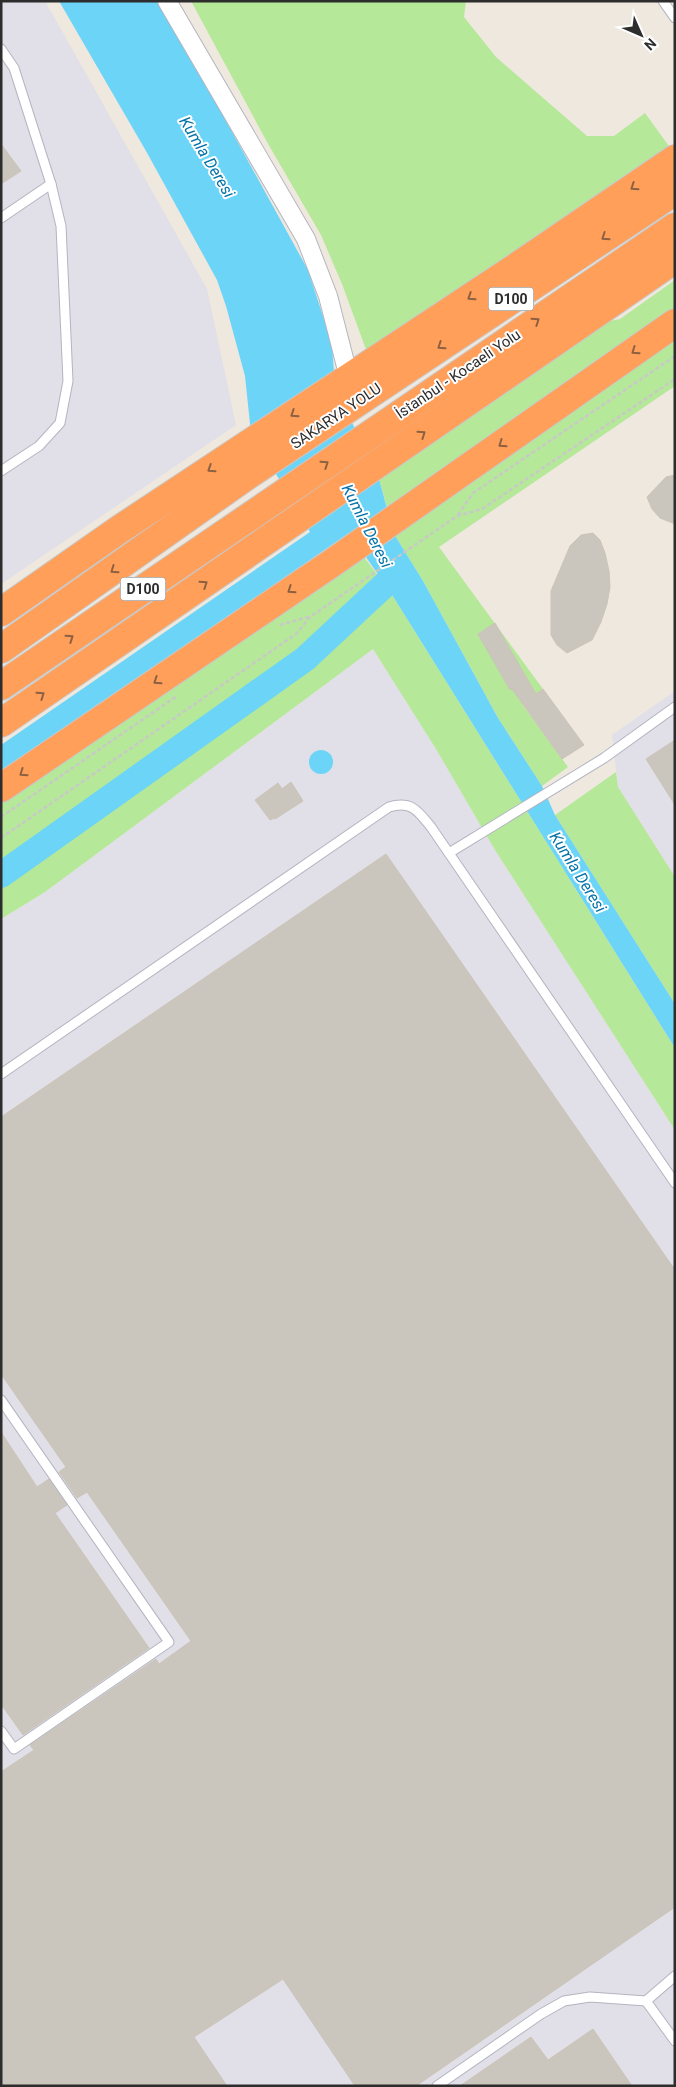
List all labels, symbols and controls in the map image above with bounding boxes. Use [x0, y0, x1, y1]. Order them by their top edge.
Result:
north arrow [616, 10, 666, 60]
text: N [641, 35, 659, 53]
water label: Kumla Deresi [175, 113, 239, 201]
one-way arrow [631, 181, 640, 190]
one-way arrow [601, 231, 611, 240]
road number: D100 [488, 288, 534, 310]
one-way arrow [467, 291, 477, 300]
one-way arrow [530, 318, 540, 327]
street label: İstanbul - Kocaeli Yolu [392, 325, 524, 423]
one-way arrow [437, 340, 446, 349]
one-way arrow [631, 345, 641, 354]
street label: SAKARYA YOLU [287, 379, 385, 453]
one-way arrow [291, 408, 300, 417]
one-way arrow [416, 431, 426, 440]
one-way arrow [498, 438, 508, 447]
one-way arrow [319, 461, 329, 470]
one-way arrow [207, 463, 216, 473]
water label: Kumla Deresi [338, 481, 396, 571]
one-way arrow [110, 564, 120, 573]
road number: D100 [120, 578, 166, 600]
one-way arrow [199, 580, 208, 590]
one-way arrow [288, 584, 297, 593]
one-way arrow [65, 635, 74, 645]
one-way arrow [153, 675, 162, 684]
one-way arrow [35, 692, 45, 701]
one-way arrow [19, 767, 28, 776]
water label: Kumla Deresi [546, 828, 610, 916]

